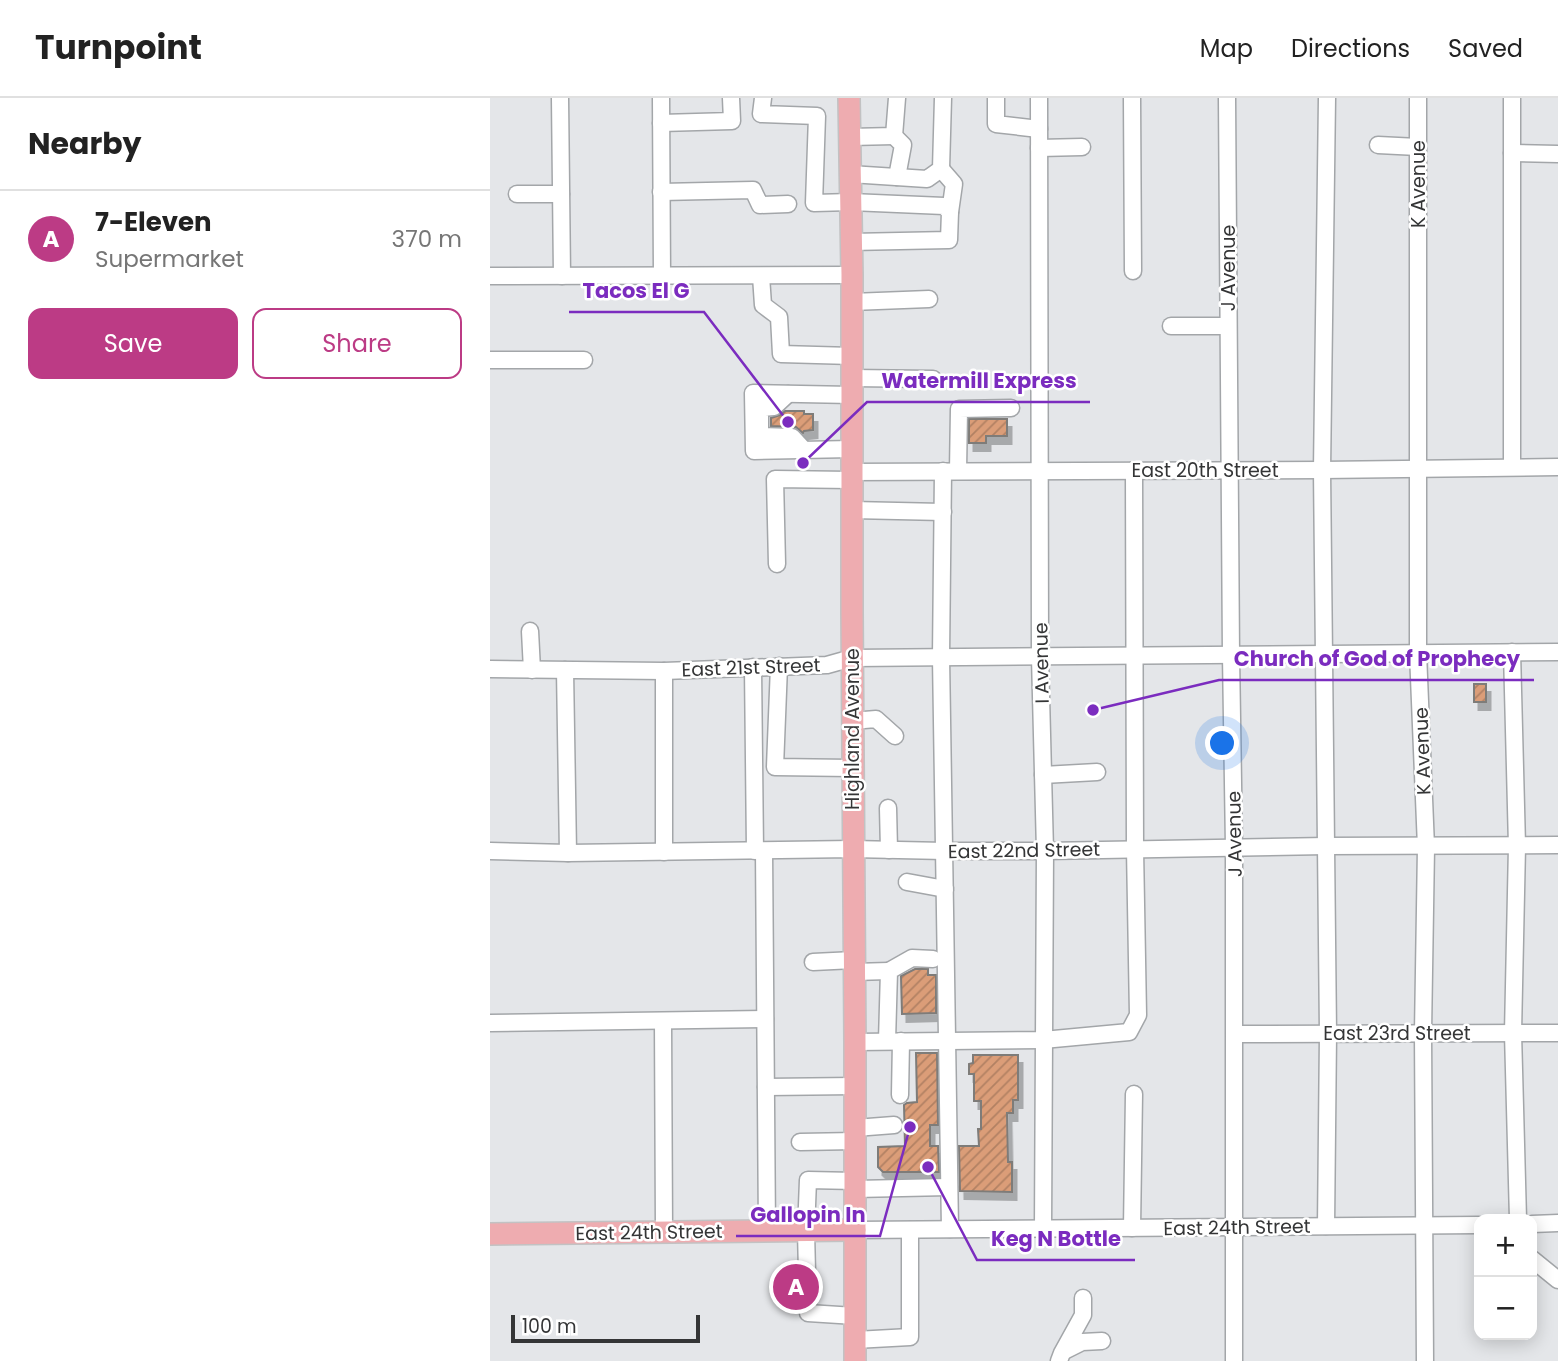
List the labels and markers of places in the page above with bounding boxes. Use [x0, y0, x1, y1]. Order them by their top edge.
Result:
callout: Tacos El G [569, 270, 704, 312]
callout: Watermill Express [867, 360, 1090, 402]
callout: Church of God of Prophecy [1219, 638, 1534, 680]
callout: Gallopin In [736, 1194, 880, 1236]
callout: Keg N Bottle [977, 1218, 1135, 1260]
pin: A [773, 1261, 819, 1313]

